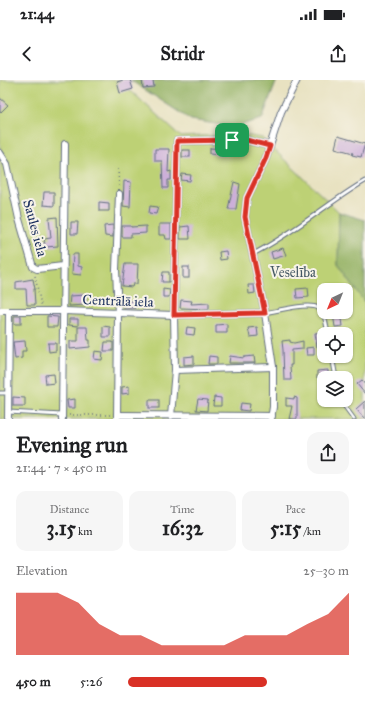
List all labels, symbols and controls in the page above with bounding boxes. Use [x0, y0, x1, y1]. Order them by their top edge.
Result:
text: 21:44 [20, 5, 54, 23]
icon: back [16, 43, 38, 65]
text: Stridr [160, 43, 205, 65]
icon: share [327, 43, 349, 65]
pin [215, 123, 249, 157]
icon: arrive [221, 129, 243, 151]
street label: Saules iela [19, 198, 51, 259]
park label: Veselība [269, 264, 316, 281]
north arrow [317, 283, 353, 319]
map controls [317, 283, 353, 407]
street label: Centrālā iela [82, 291, 154, 311]
button: locate [317, 327, 353, 363]
button: layers [317, 371, 353, 407]
text: Evening run [16, 431, 128, 458]
button: share [307, 432, 349, 474]
text: 21:44 · 7 × 450 m [16, 460, 107, 476]
text: Distance [50, 503, 89, 516]
text: Time [170, 503, 195, 516]
text: Pace [286, 503, 305, 516]
text: 3.15 [47, 516, 76, 540]
text: 16:32 [162, 516, 203, 540]
text: 5:15 [270, 516, 301, 540]
text: km [76, 525, 92, 538]
text: /km [301, 525, 321, 538]
text: Elevation [16, 563, 68, 579]
text: 25–30 m [303, 563, 349, 579]
text: 450 m [16, 674, 51, 690]
text: 5:26 [80, 674, 102, 690]

